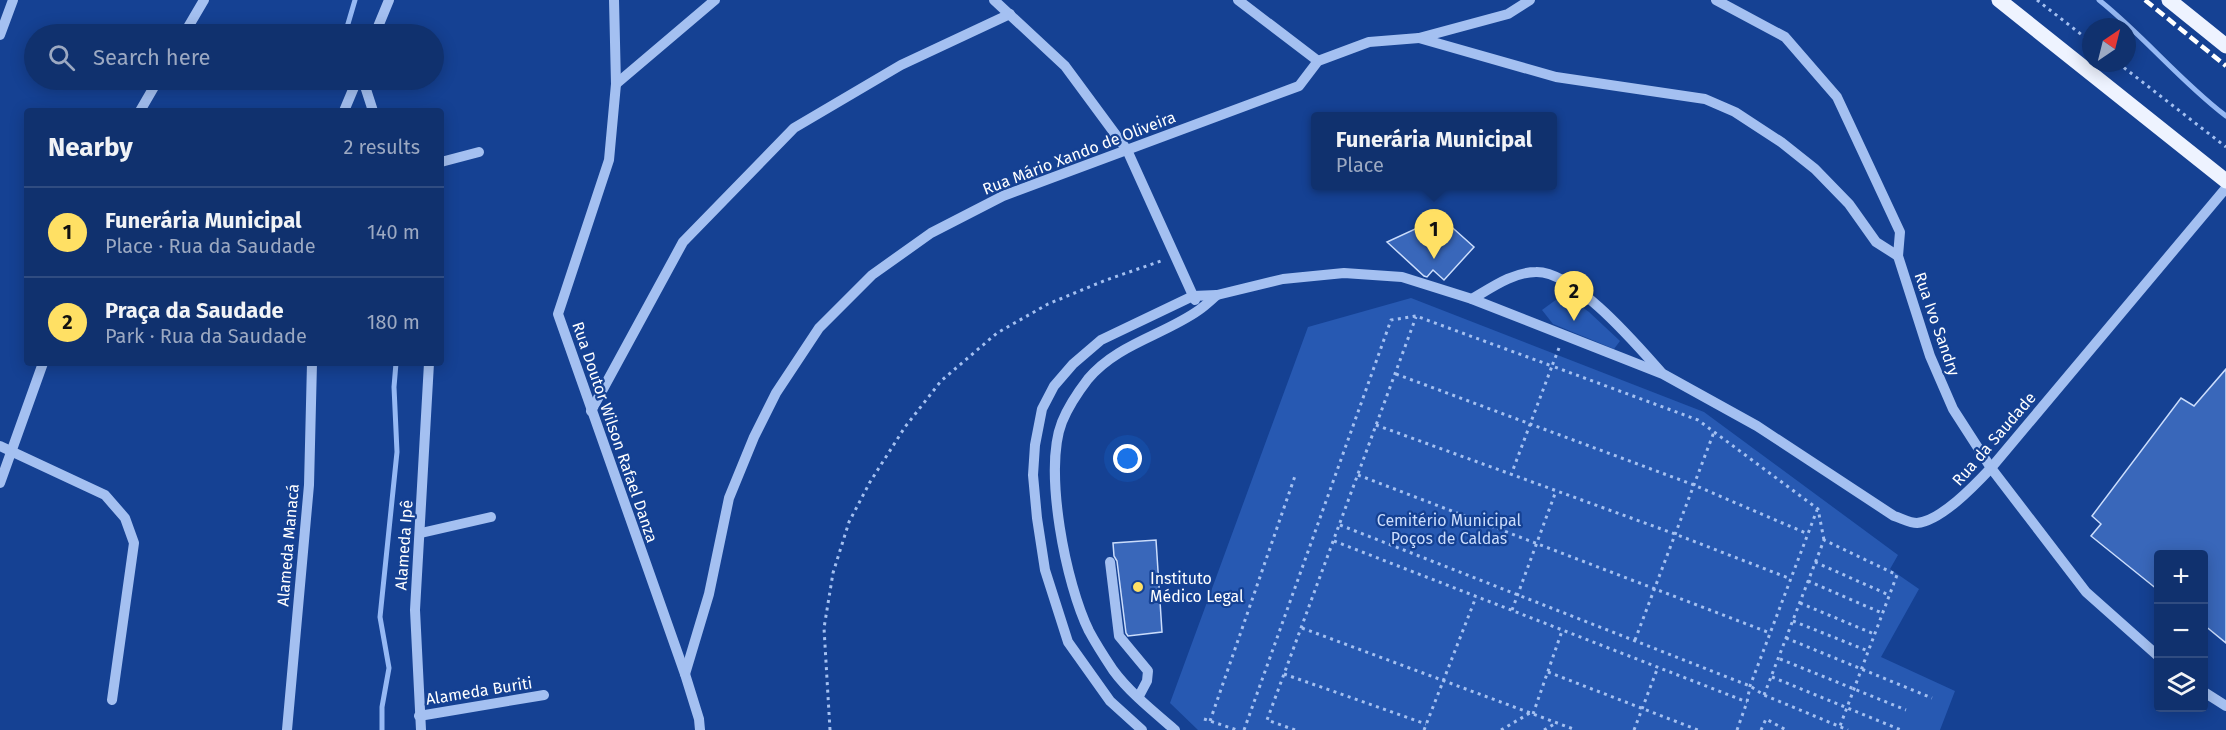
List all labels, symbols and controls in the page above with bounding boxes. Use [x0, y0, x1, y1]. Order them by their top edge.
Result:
north arrow [2082, 18, 2136, 72]
search box [24, 24, 444, 90]
icon: search [45, 41, 78, 74]
text: Search here [93, 44, 211, 71]
street label: Rua Mário Xando de Oliveira [980, 107, 1178, 199]
popup [1311, 112, 1557, 190]
text: Funerária Municipal [1336, 126, 1532, 153]
text: Nearby [48, 132, 133, 163]
text: 2 results [343, 135, 420, 159]
text: Place [1336, 153, 1384, 177]
text: Funerária Municipal [105, 207, 302, 234]
pin: 1 [1414, 210, 1454, 259]
text: 1 [63, 220, 72, 244]
text: 140 m [367, 220, 420, 244]
text: Place · Rua da Saudade [105, 234, 316, 258]
street label: Rua Ivo Sandry [1910, 270, 1964, 378]
pin: 2 [1554, 272, 1594, 321]
text: Praça da Saudade [105, 297, 284, 324]
text: 2 [62, 310, 73, 334]
text: 180 m [367, 310, 420, 334]
street label: Rua Doutor Wilson Rafael Danza [568, 319, 662, 545]
text: Park · Rua da Saudade [105, 324, 307, 348]
street label: Rua da Saudade [1948, 388, 2040, 490]
your location [1113, 444, 1142, 473]
street label: Alameda Manacá [273, 483, 303, 607]
street label: Alameda Ipê [391, 499, 417, 591]
park label: Cemitério Municipal Poços de Caldas [1377, 511, 1522, 549]
map controls [2154, 550, 2208, 712]
button: + [2154, 550, 2208, 604]
place label: Instituto Médico Legal [1150, 569, 1244, 606]
marker: Instituto Médico Legal [1131, 580, 1145, 594]
button: − [2154, 604, 2208, 658]
button: layers [2154, 658, 2208, 712]
street label: Alameda Buriti [424, 673, 534, 709]

